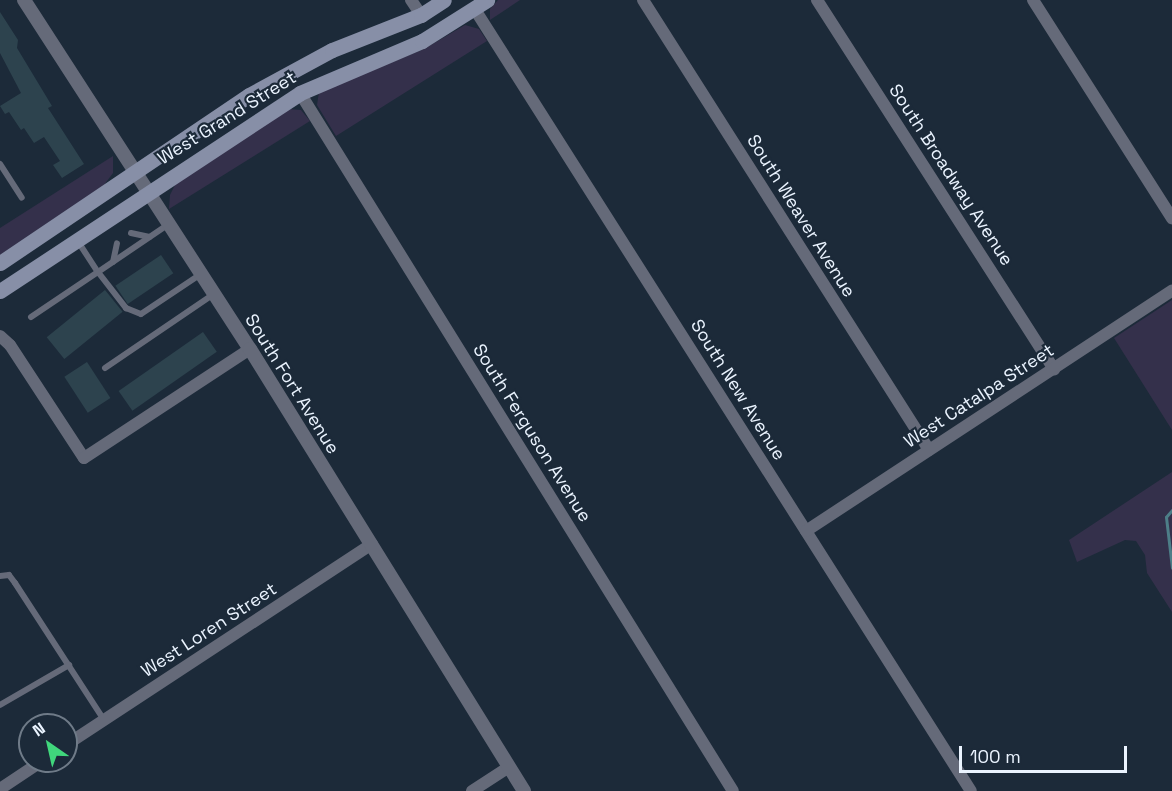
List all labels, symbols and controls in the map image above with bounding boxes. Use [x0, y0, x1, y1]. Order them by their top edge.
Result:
street label: West Grand Street [154, 67, 300, 169]
street label: South Broadway Avenue [884, 80, 1018, 270]
street label: South Weaver Avenue [742, 131, 860, 301]
street label: South Fort Avenue [240, 310, 344, 458]
street label: South New Avenue [686, 316, 790, 464]
street label: West Catalpa Street [900, 339, 1058, 453]
street label: South Ferguson Avenue [468, 340, 596, 526]
street label: West Loren Street [137, 578, 281, 682]
north arrow [18, 713, 78, 773]
text: N [28, 718, 49, 741]
scale bar [962, 734, 1130, 772]
text: 100 m [970, 745, 1021, 768]

